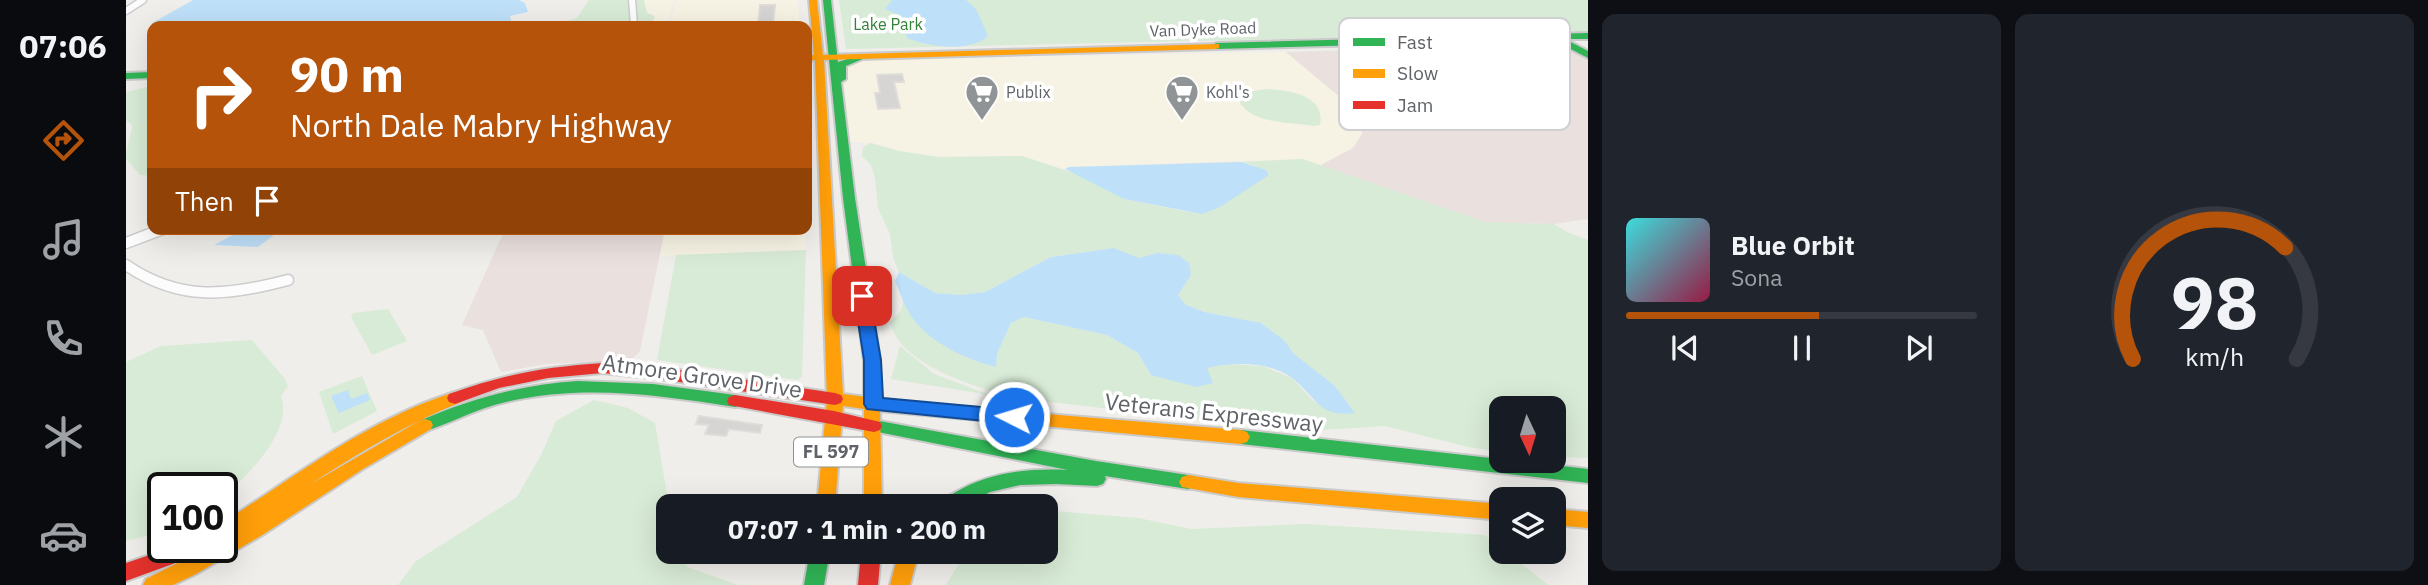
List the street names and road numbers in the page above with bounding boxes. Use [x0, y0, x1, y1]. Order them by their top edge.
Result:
street label: Van Dyke Road [1149, 17, 1257, 41]
street label: Atmore Grove Drive [600, 346, 804, 404]
street label: Veterans Expressway [1103, 386, 1325, 438]
road number: FL 597 [794, 438, 868, 466]

